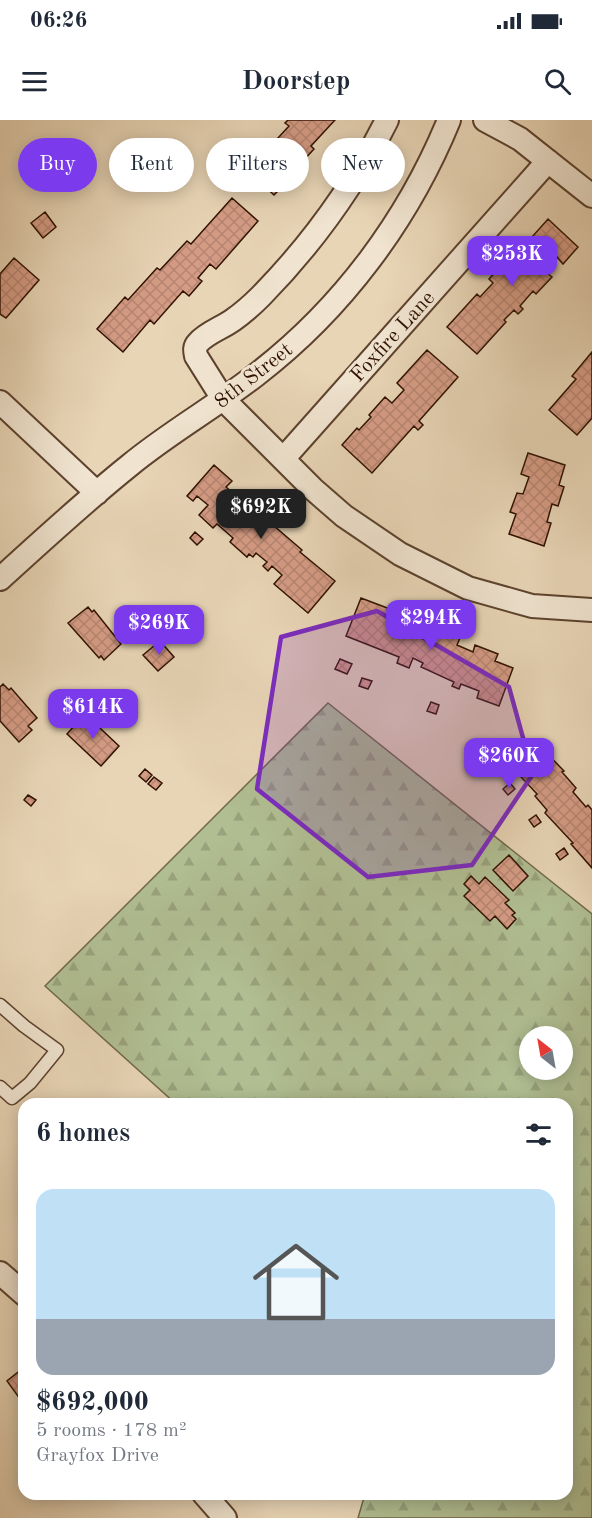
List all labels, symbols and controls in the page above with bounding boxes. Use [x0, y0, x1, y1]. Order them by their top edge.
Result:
text: 06:26 [30, 10, 87, 32]
icon: menu [18, 65, 51, 98]
icon: search [541, 65, 574, 98]
text: Doorstep [241, 68, 351, 95]
chip: Buy [18, 138, 97, 192]
chip: Rent [109, 138, 194, 192]
chip: Filters [206, 138, 309, 192]
chip: New [321, 138, 405, 192]
pin: $253K [470, 236, 554, 287]
text: $253K [481, 245, 543, 265]
street label: Foxfire Lane [347, 288, 439, 386]
street label: 8th Street [211, 339, 297, 413]
pin: $692K [219, 489, 303, 540]
text: $692K [230, 498, 292, 518]
pin: $294K [389, 600, 473, 651]
pin: $269K [117, 605, 201, 656]
text: $294K [400, 609, 462, 629]
text: $269K [128, 614, 190, 634]
pin: $614K [51, 689, 135, 740]
text: $614K [62, 698, 124, 718]
pin: $260K [467, 738, 551, 789]
text: $260K [478, 747, 540, 767]
north arrow [519, 1026, 573, 1080]
map controls [519, 1026, 573, 1080]
icon: filters [522, 1118, 555, 1151]
text: 6 homes [36, 1121, 130, 1147]
icon: home [242, 1228, 350, 1336]
text: $692,000 [36, 1390, 149, 1416]
text: 5 rooms · 178 m² [36, 1421, 186, 1441]
text: Grayfox Drive [36, 1446, 159, 1466]

